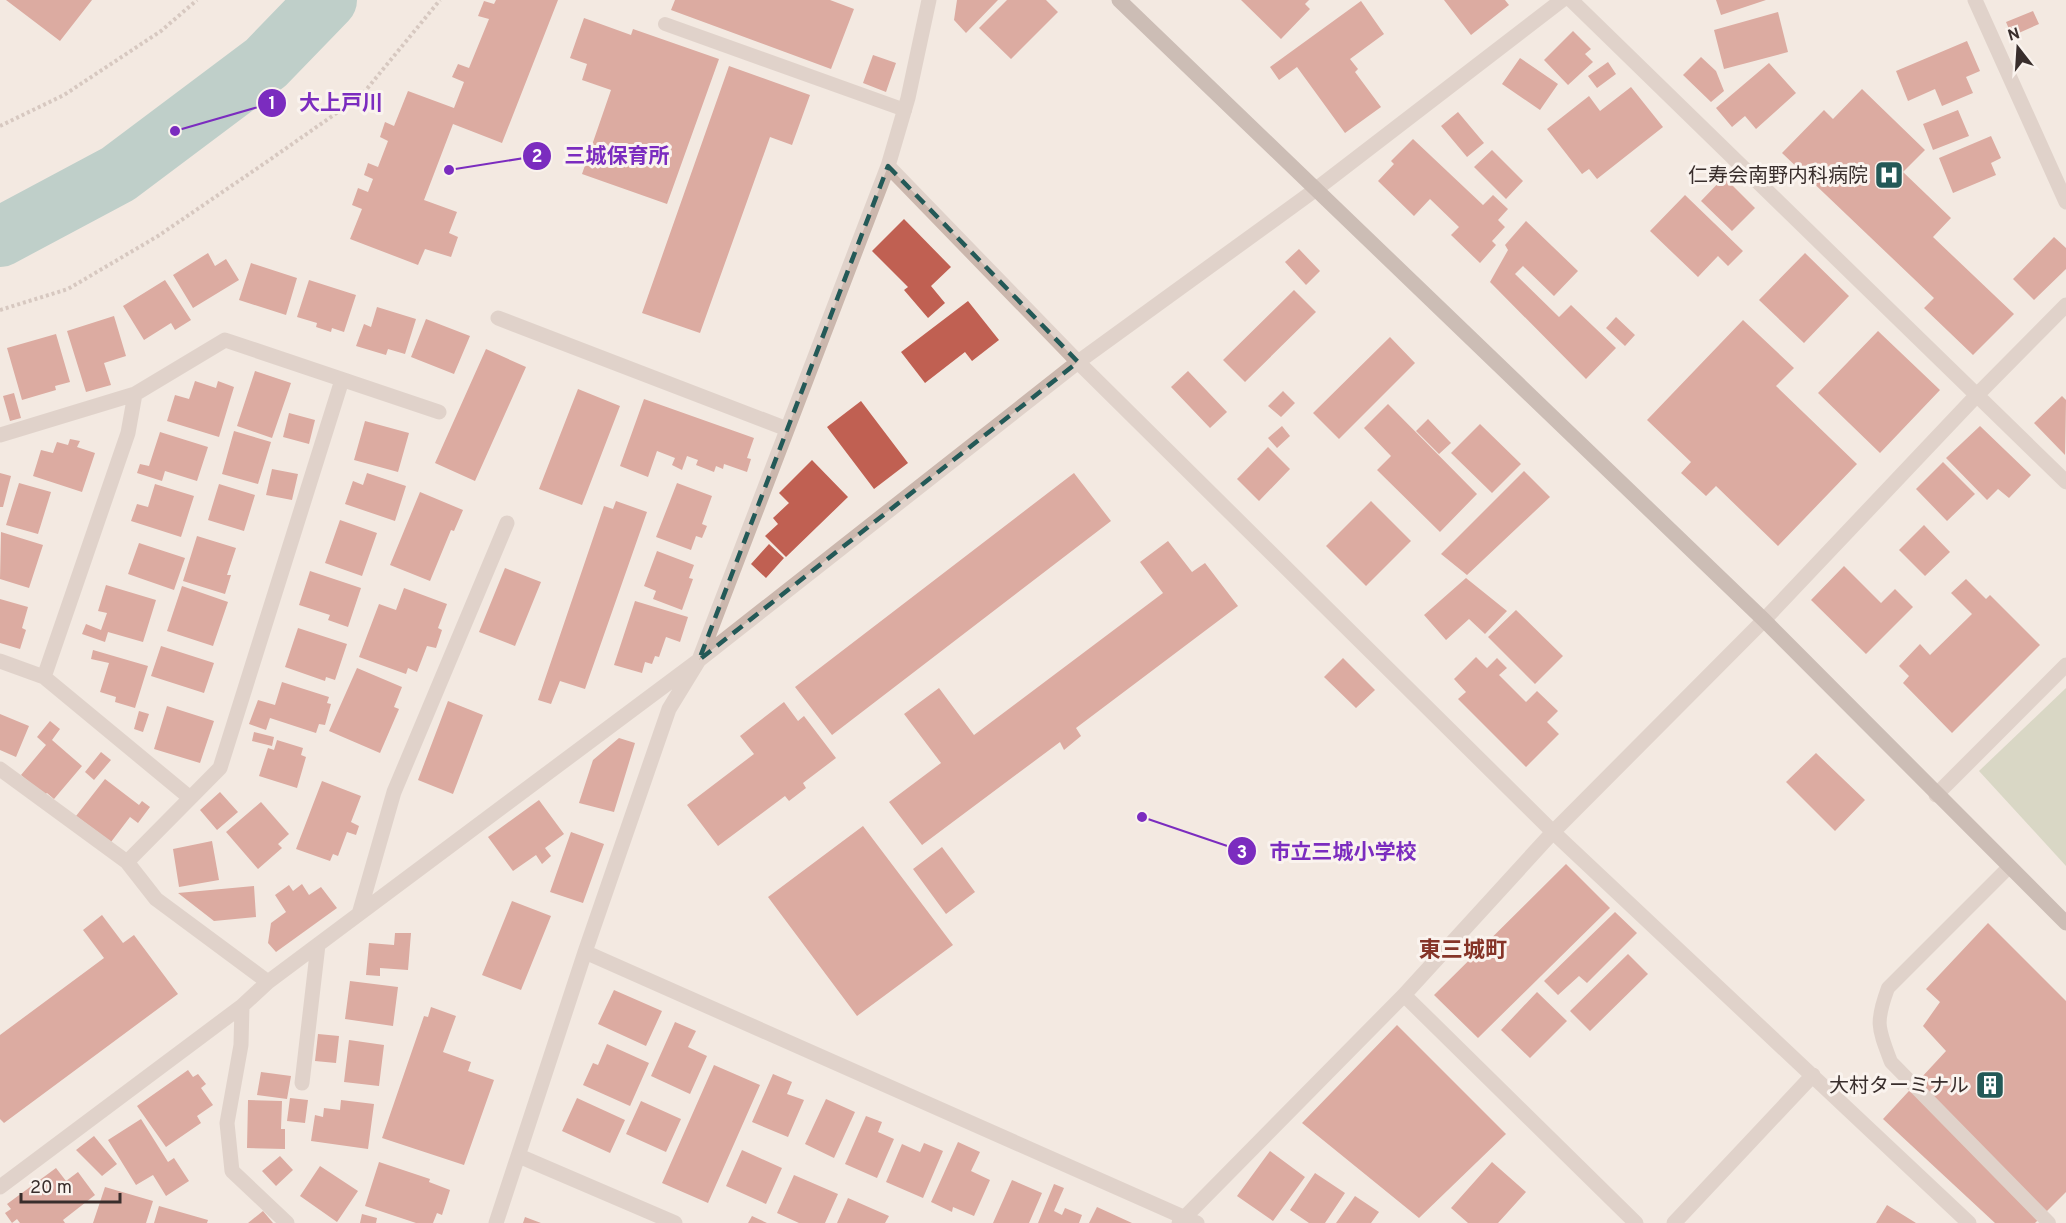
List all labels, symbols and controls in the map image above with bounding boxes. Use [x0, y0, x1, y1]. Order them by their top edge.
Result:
north arrow [1988, 18, 2048, 78]
text: N [2006, 24, 2023, 47]
callout: 大上戸川 [257, 83, 395, 122]
text: 大上戸川 [299, 91, 383, 118]
text: 1 [268, 93, 276, 116]
callout: 三城保育所 [522, 136, 681, 175]
text: 三城保育所 [565, 144, 670, 171]
text: 2 [531, 146, 543, 169]
hospital icon: 仁寿会南野内科病院 [1873, 159, 1905, 191]
place label: 仁寿会南野内科病院 [1688, 164, 1868, 190]
callout: 市立三城小学校 [1227, 832, 1428, 871]
text: 市立三城小学校 [1270, 840, 1417, 867]
text: 3 [1237, 842, 1247, 865]
district label: 東三城町 [1419, 938, 1507, 965]
building icon: 大村ターミナル [1974, 1069, 2006, 1101]
place label: 大村ターミナル [1829, 1074, 1969, 1100]
scale bar [21, 1166, 120, 1204]
text: 20 m [30, 1177, 72, 1200]

